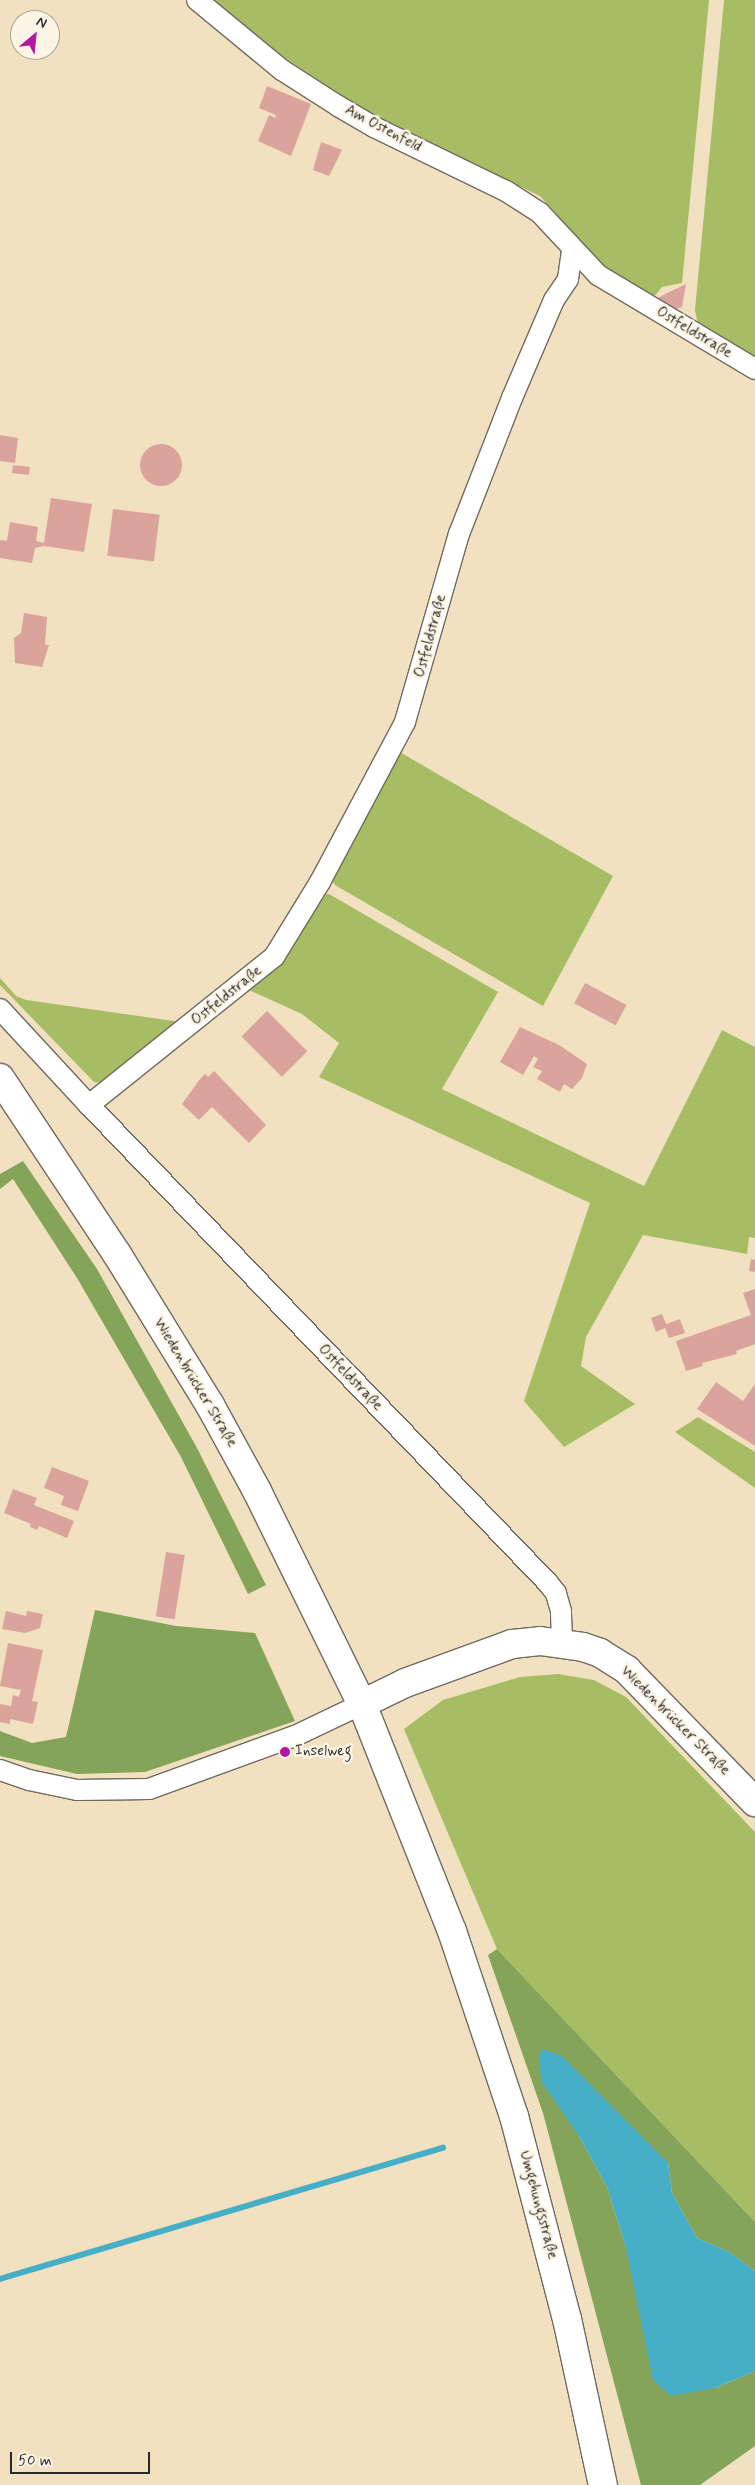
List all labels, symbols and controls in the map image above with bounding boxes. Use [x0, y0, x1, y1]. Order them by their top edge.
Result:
north arrow [10, 10, 60, 60]
text: N [33, 12, 50, 33]
street label: Am Ostenfeld [341, 101, 425, 157]
street label: Ostfeldstraße [653, 303, 735, 363]
street label: Ostfeldstraße [411, 592, 451, 680]
street label: Ostfeldstraße [188, 962, 266, 1030]
street label: Wiedenbrücker Straße [149, 1315, 241, 1451]
street label: Ostfeldstraße [314, 1341, 386, 1415]
street label: Wiedenbrücker Straße [616, 1662, 734, 1780]
place label: Inselweg [295, 1743, 351, 1761]
marker: Inselweg [279, 1746, 291, 1758]
street label: Umgehungsstraße [515, 2149, 561, 2261]
scale bar [12, 2442, 152, 2474]
text: 50 m [18, 2451, 52, 2471]

